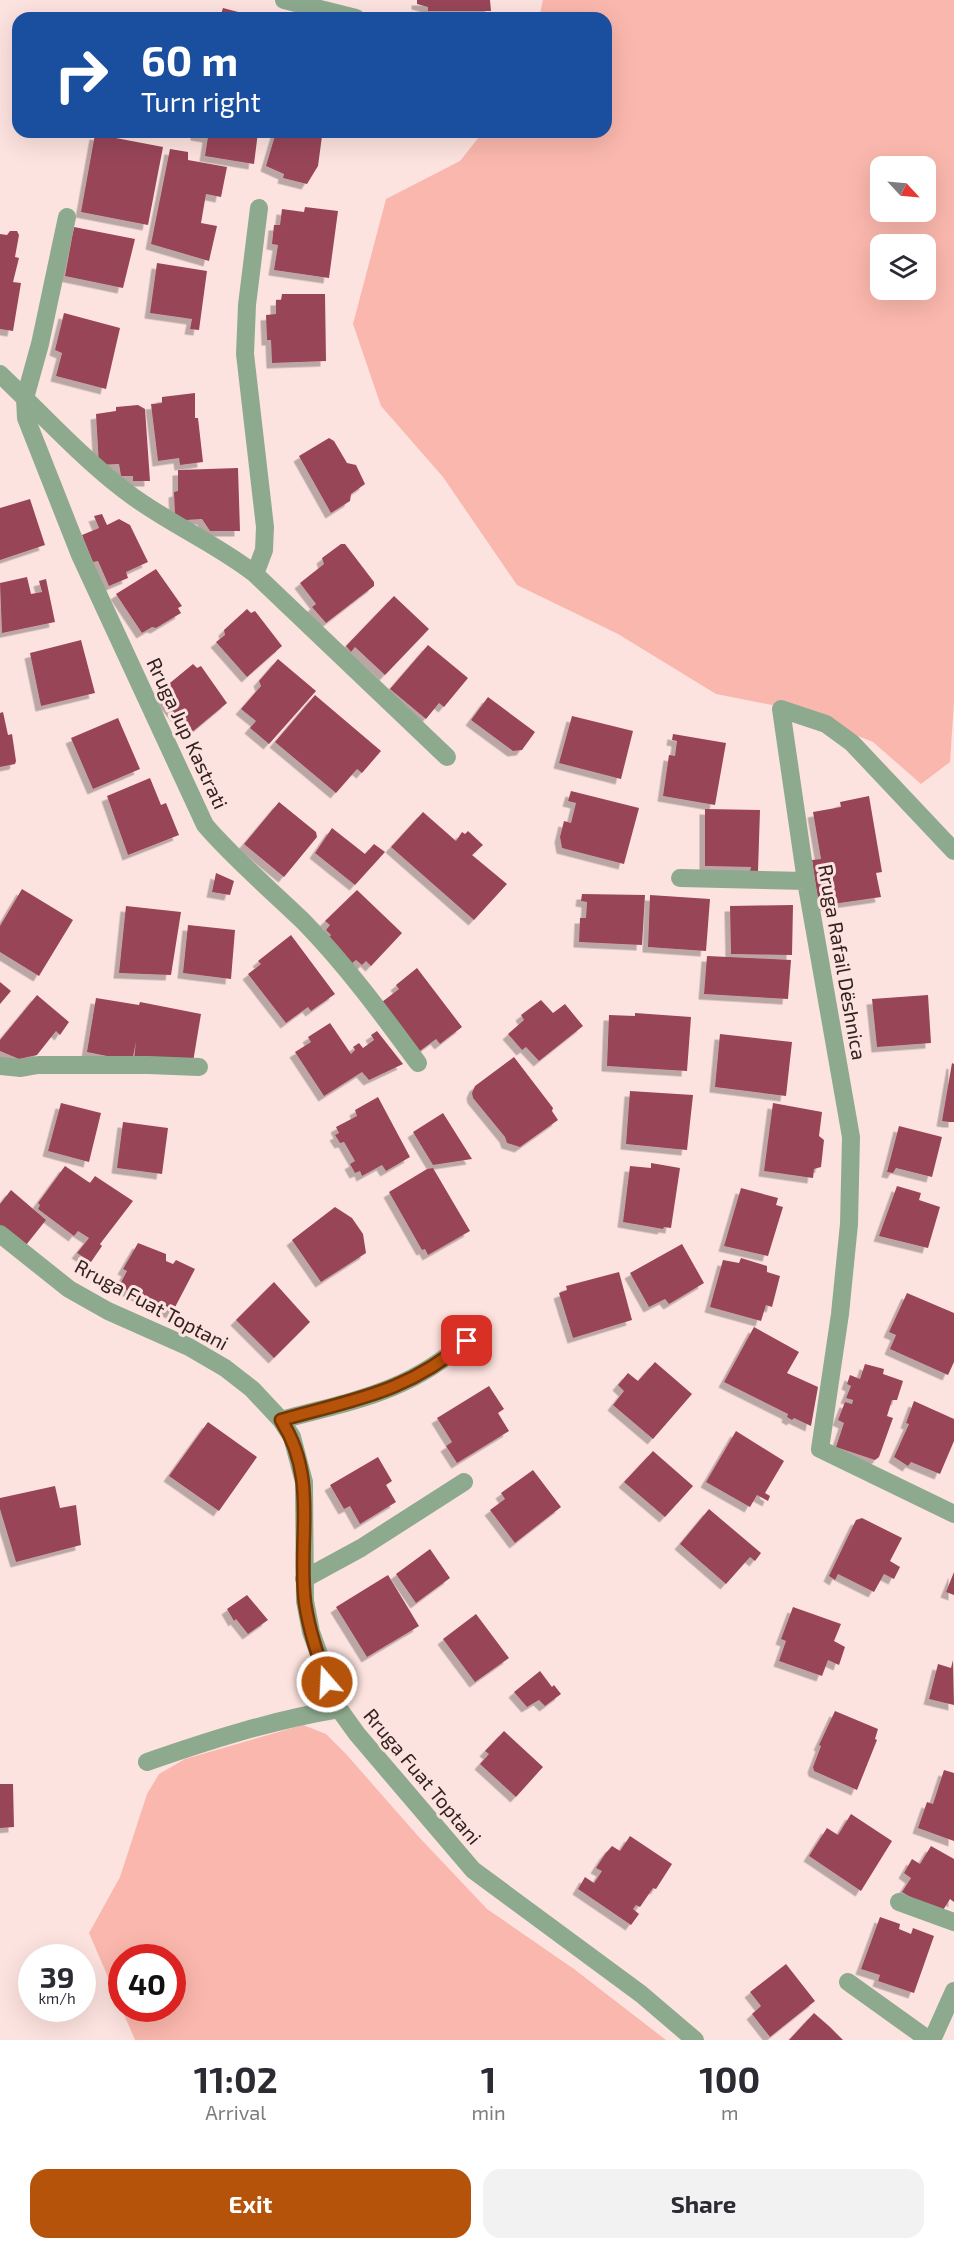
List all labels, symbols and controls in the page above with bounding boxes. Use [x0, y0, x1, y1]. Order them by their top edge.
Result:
text: 60 m [141, 34, 238, 84]
icon: right [42, 36, 120, 114]
text: Turn right [141, 85, 261, 117]
north arrow [870, 156, 936, 222]
map controls [870, 156, 936, 300]
button: layers [870, 234, 936, 300]
street label: Rruga Jup Kastrati [142, 653, 234, 813]
street label: Rruga Rafail Dëshnica [814, 862, 872, 1062]
street label: Rruga Fuat Toptani [71, 1253, 233, 1355]
pin [441, 1315, 492, 1366]
icon: arrive [450, 1324, 483, 1357]
position arrow [295, 1650, 359, 1714]
street label: Rruga Fuat Toptani [359, 1703, 487, 1849]
speed limit sign: 40 [108, 1944, 186, 2022]
text: 39 [40, 1958, 74, 1994]
text: km/h [38, 1989, 76, 2007]
text: 11:02 [194, 2057, 278, 2100]
text: 1 [481, 2057, 496, 2100]
text: 100 [699, 2057, 760, 2100]
text: Arrival [205, 2100, 266, 2124]
text: min [471, 2100, 506, 2124]
text: m [721, 2100, 739, 2124]
button: Exit [30, 2169, 471, 2238]
button: Share [483, 2169, 924, 2238]

